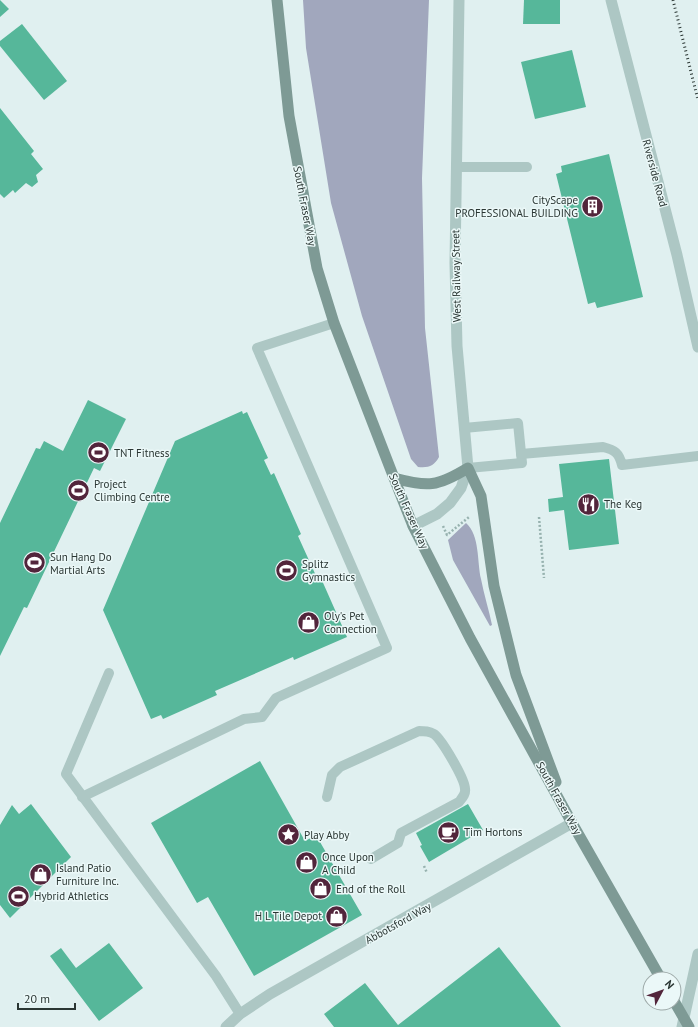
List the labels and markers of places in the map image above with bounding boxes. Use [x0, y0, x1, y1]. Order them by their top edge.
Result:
place label: CityScape PROFESSIONAL BUILDING [455, 193, 578, 220]
building icon: CityScape PROFESSIONAL BUILDING [580, 193, 606, 219]
sports icon: TNT Fitness [85, 440, 111, 466]
place label: TNT Fitness [114, 446, 170, 460]
sports icon: Project Climbing Centre [65, 477, 91, 503]
place label: Project Climbing Centre [94, 477, 170, 504]
restaurant icon: The Keg [576, 491, 602, 517]
place label: The Keg [604, 497, 642, 511]
sports icon: Sun Hang Do Martial Arts [21, 550, 47, 576]
place label: Sun Hang Do Martial Arts [50, 550, 112, 577]
sports icon: Splitz Gymnastics [273, 557, 299, 583]
place label: Splitz Gymnastics [302, 557, 356, 584]
shop icon: Oly's Pet Connection [296, 609, 322, 635]
place label: Oly's Pet Connection [324, 609, 377, 636]
cafe icon: Tim Hortons [436, 819, 462, 845]
place icon: Play Abby [275, 822, 301, 848]
place label: Tim Hortons [464, 825, 523, 839]
place label: Play Abby [304, 828, 350, 842]
shop icon: Once Upon A Child [293, 850, 319, 876]
place label: Once Upon A Child [322, 850, 374, 877]
shop icon: Island Patio Furniture Inc. [28, 861, 54, 887]
place label: Island Patio Furniture Inc. [56, 861, 119, 888]
shop icon: End of the Roll [308, 876, 334, 902]
place label: End of the Roll [336, 882, 406, 896]
sports icon: Hybrid Athletics [5, 883, 31, 909]
place label: Hybrid Athletics [34, 889, 109, 903]
shop icon: H L Tile Depot [324, 903, 350, 929]
place label: H L Tile Depot [255, 909, 322, 923]

